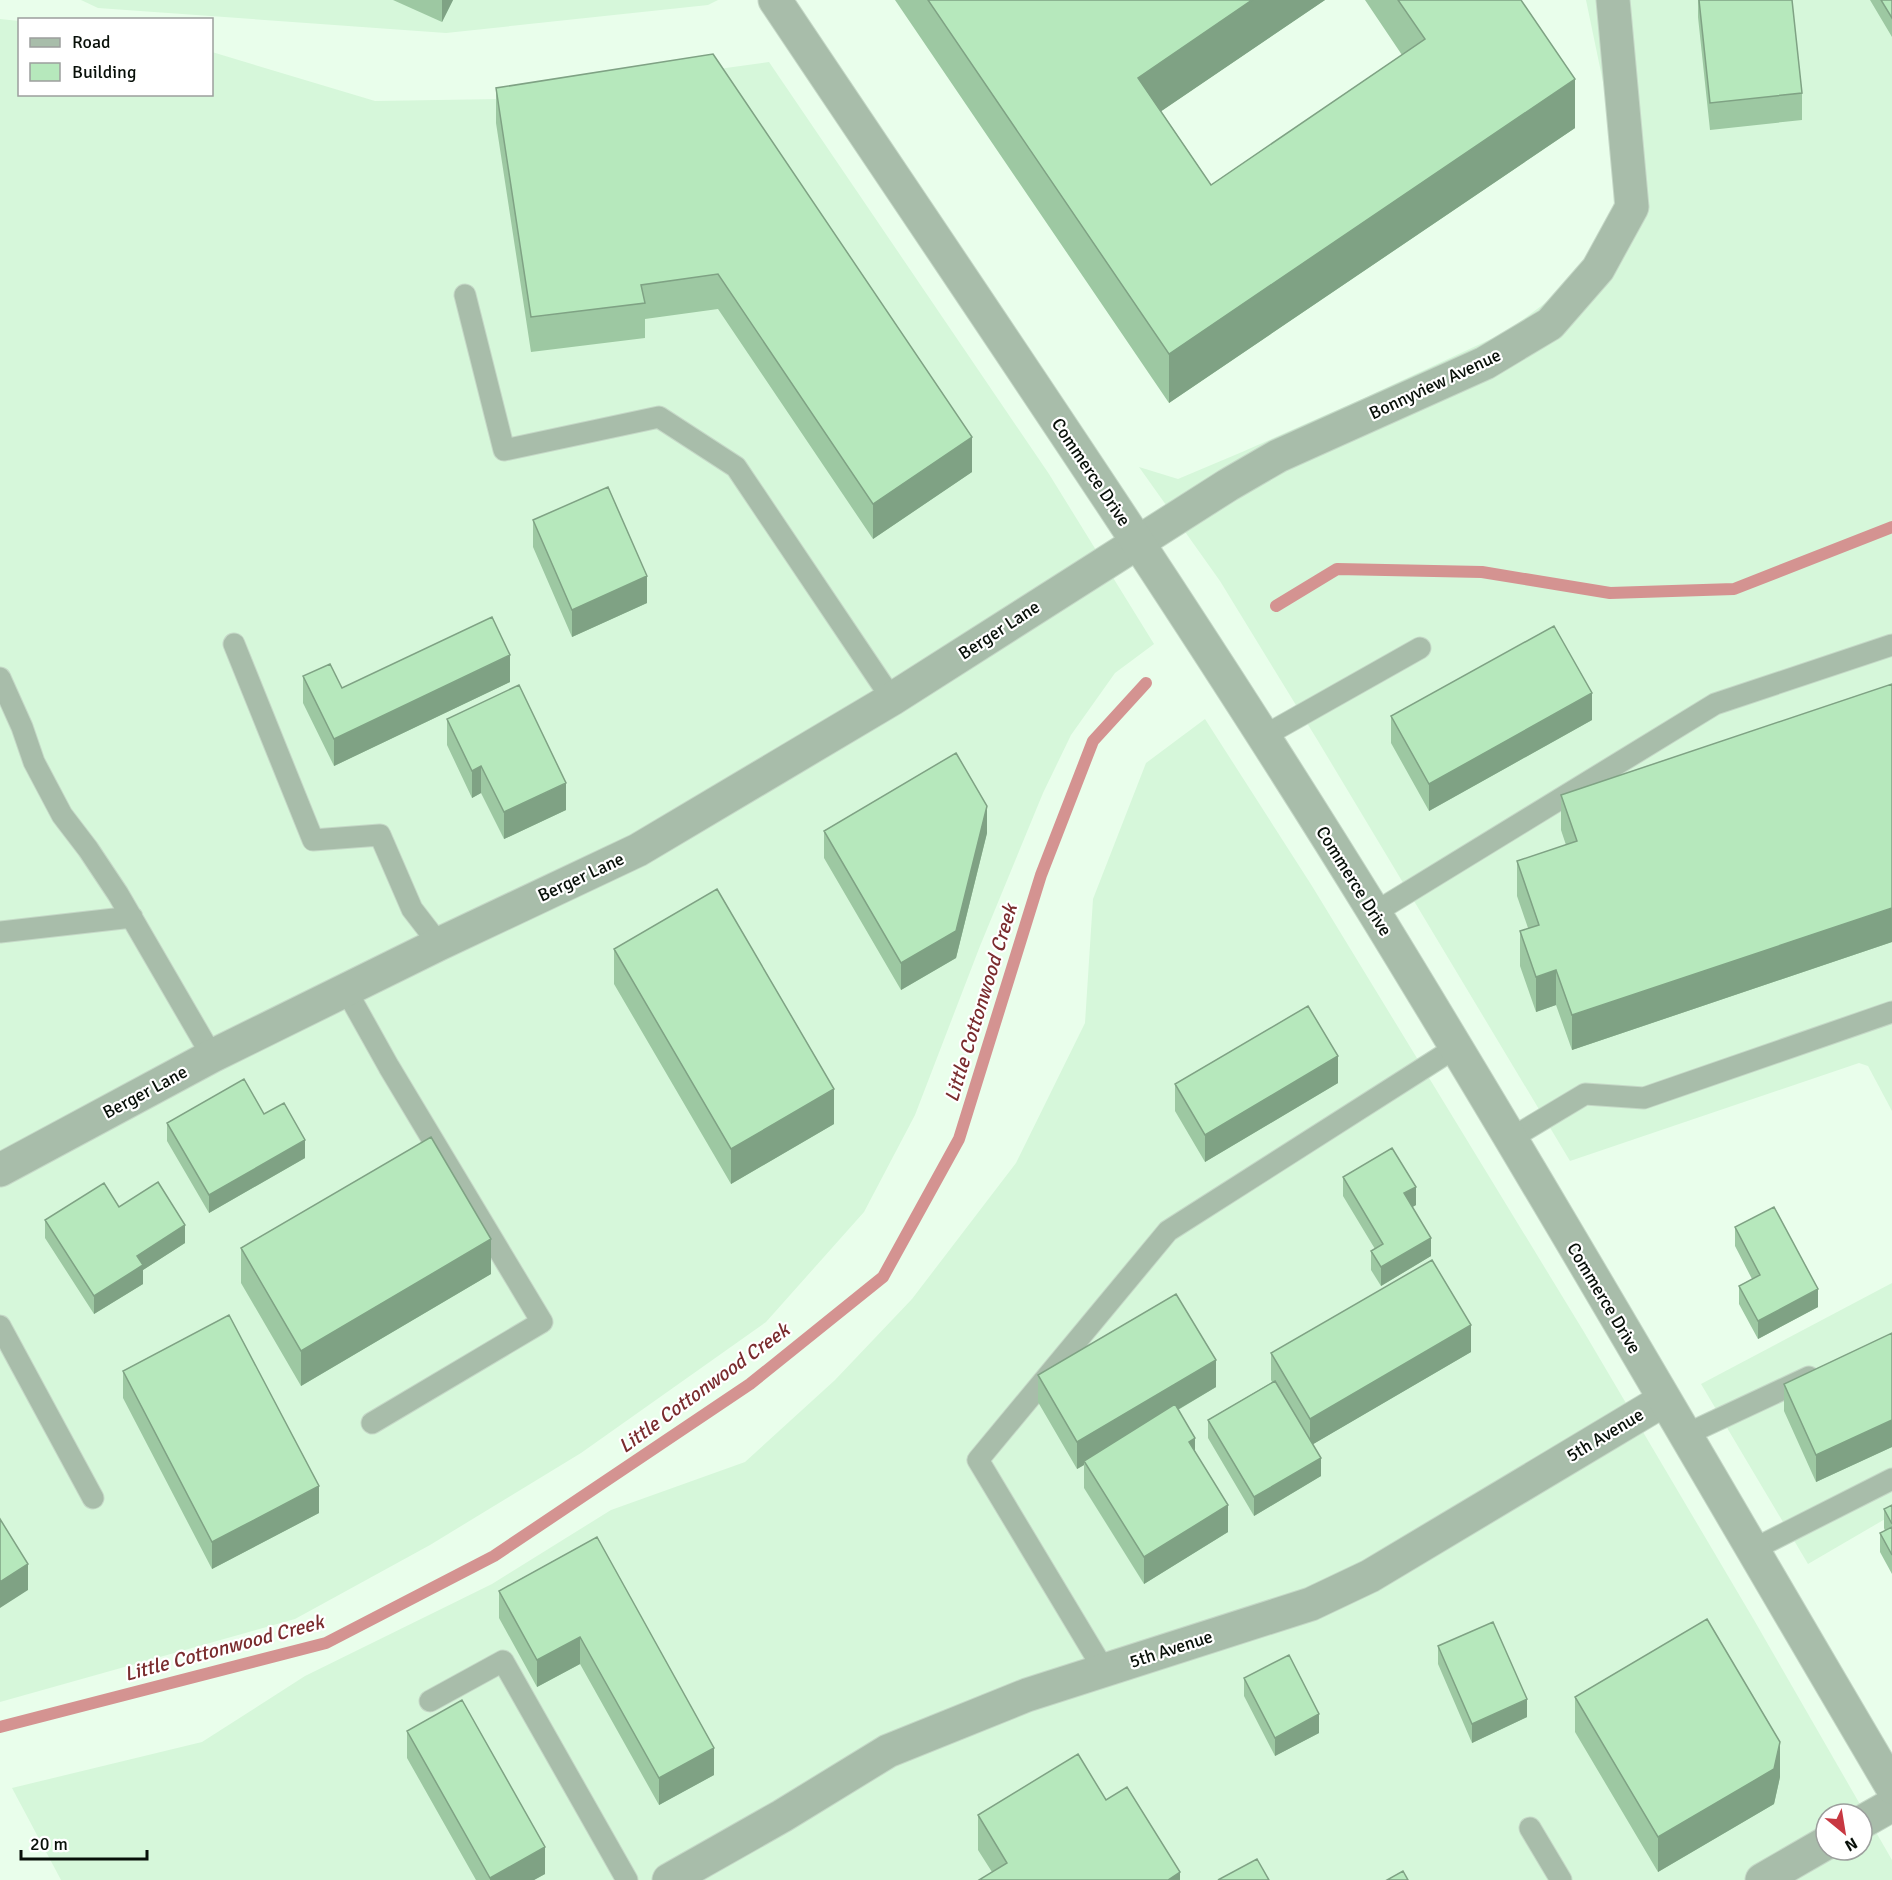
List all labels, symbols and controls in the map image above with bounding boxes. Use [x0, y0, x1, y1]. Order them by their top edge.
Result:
legend [18, 18, 213, 96]
text: Road [72, 31, 111, 53]
text: Building [72, 61, 136, 83]
street label: Bonnyview Avenue [1366, 344, 1504, 424]
street label: Commerce Drive [1047, 414, 1135, 530]
street label: Berger Lane [954, 596, 1044, 664]
street label: Commerce Drive [1311, 822, 1397, 940]
street label: Berger Lane [534, 847, 628, 907]
water label: Little Cottonwood Creek [939, 899, 1024, 1105]
street label: Berger Lane [99, 1061, 191, 1123]
street label: Commerce Drive [1562, 1238, 1646, 1358]
water label: Little Cottonwood Creek [614, 1316, 796, 1459]
street label: 5th Avenue [1562, 1403, 1648, 1467]
water label: Little Cottonwood Creek [121, 1609, 328, 1687]
street label: 5th Avenue [1127, 1625, 1215, 1673]
north arrow [1814, 1802, 1874, 1862]
scale bar [21, 1823, 147, 1861]
text: 20 m [30, 1833, 68, 1855]
text: N [1841, 1833, 1861, 1856]

